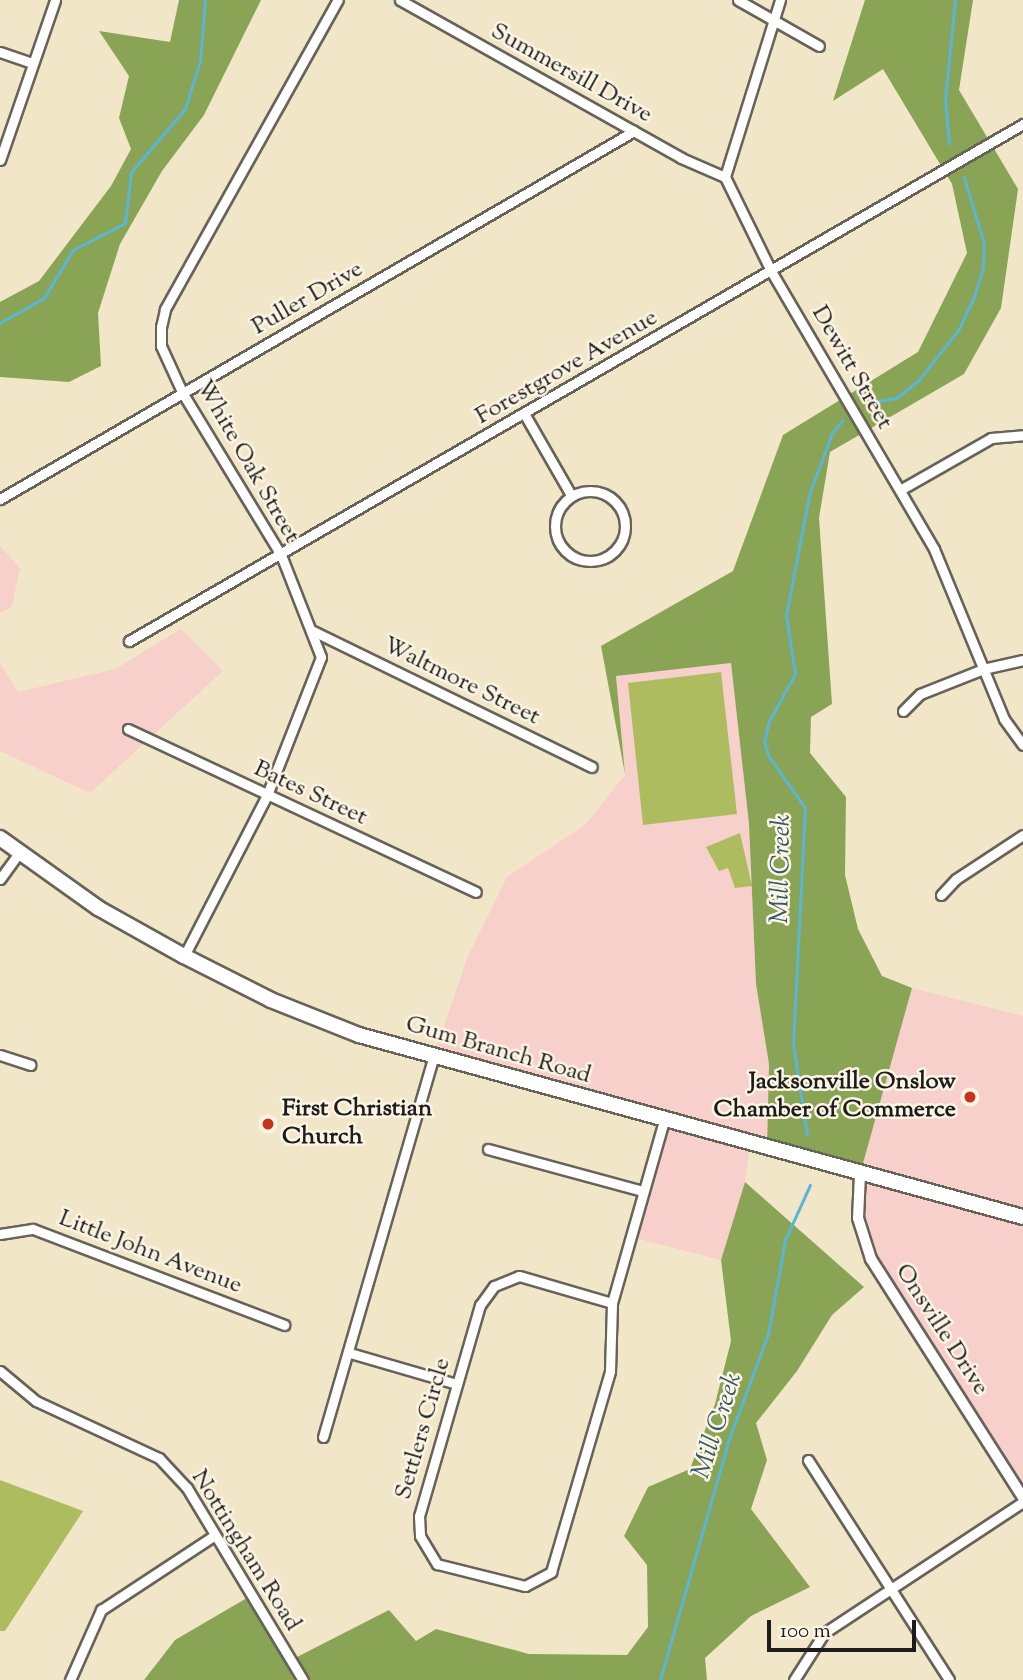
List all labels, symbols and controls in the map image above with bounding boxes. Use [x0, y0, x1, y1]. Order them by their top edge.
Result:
street label: Summersill Drive [485, 18, 657, 130]
street label: Puller Drive [247, 256, 369, 342]
street label: Dewitt Street [804, 301, 898, 435]
street label: Forestgrove Avenue [471, 304, 663, 432]
street label: White Oak Street [189, 375, 305, 549]
street label: Waltmore Street [378, 632, 544, 732]
street label: Bates Street [249, 755, 371, 833]
water label: Mill Creek [765, 814, 799, 924]
street label: Gum Branch Road [402, 1011, 594, 1091]
place label: Jacksonville Onslow Chamber of Commerce [713, 1069, 956, 1125]
marker: Jacksonville Onslow Chamber of Commerce [962, 1089, 978, 1105]
place label: First Christian Church [282, 1096, 432, 1152]
marker: First Christian Church [260, 1116, 276, 1132]
street label: Little John Avenue [54, 1205, 246, 1301]
street label: Onsville Drive [888, 1259, 994, 1401]
street label: Settlers Circle [390, 1355, 458, 1503]
water label: Mill Creek [686, 1369, 750, 1483]
street label: Nottingham Road [184, 1465, 306, 1637]
scale bar [771, 1606, 920, 1650]
text: 100 m [780, 1617, 831, 1647]

